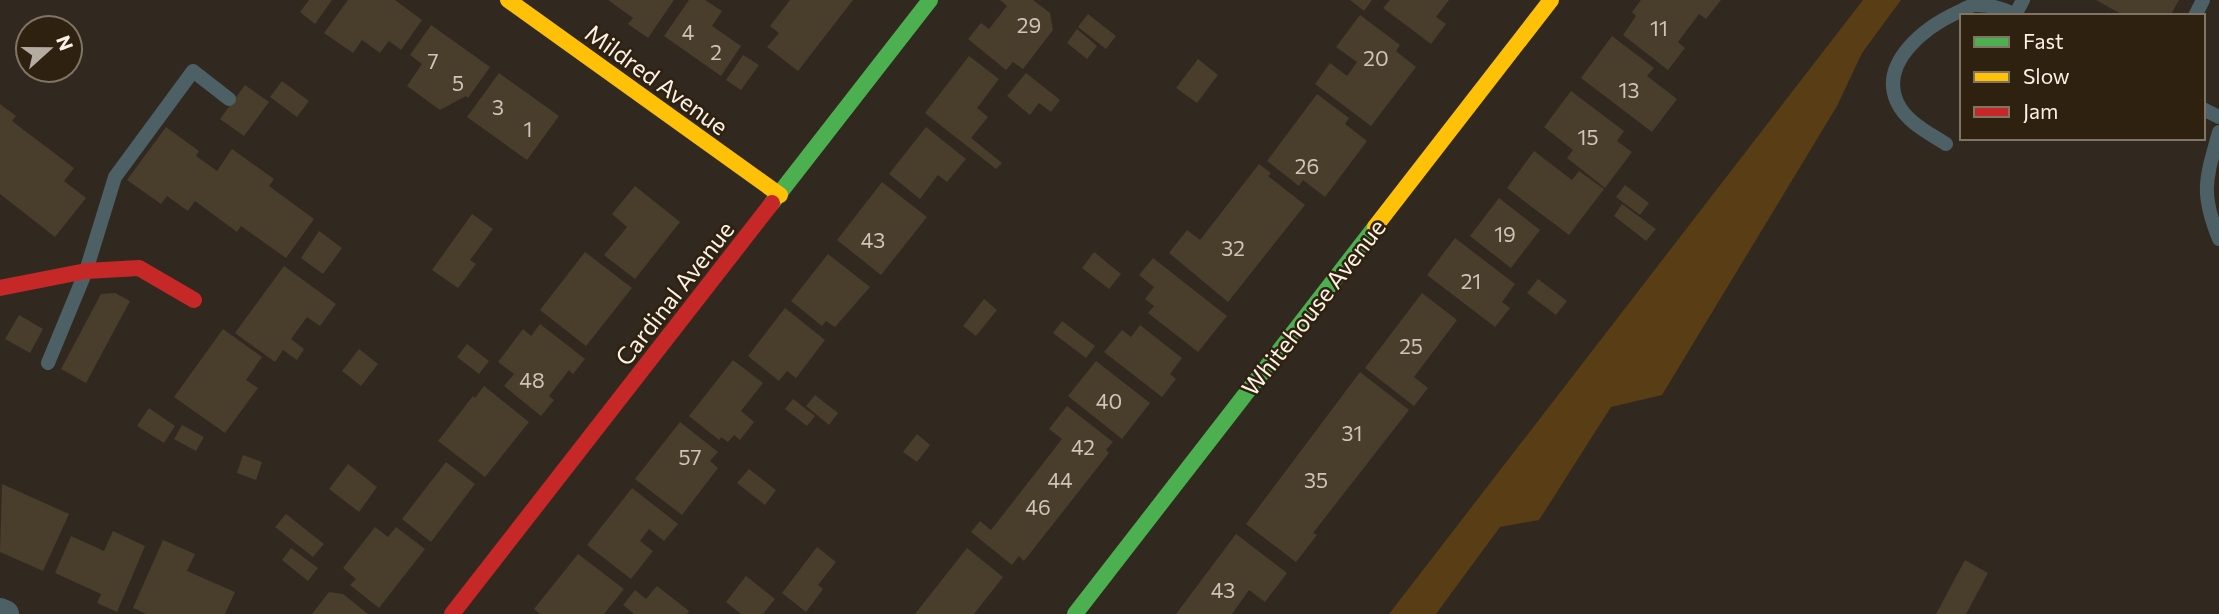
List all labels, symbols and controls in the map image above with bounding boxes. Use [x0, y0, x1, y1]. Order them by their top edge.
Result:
house number: 29 [1017, 12, 1041, 37]
north arrow [14, 14, 84, 84]
legend [1960, 14, 2205, 140]
house number: 11 [1650, 15, 1668, 40]
street label: Mildred Avenue [580, 17, 734, 141]
house number: 4 [682, 19, 695, 44]
text: Fast [2023, 28, 2064, 53]
text: N [52, 32, 79, 54]
house number: 2 [710, 39, 722, 64]
house number: 20 [1363, 45, 1389, 70]
house number: 7 [427, 48, 439, 73]
text: Slow [2023, 63, 2070, 88]
house number: 5 [452, 70, 464, 95]
house number: 13 [1619, 77, 1639, 102]
house number: 3 [492, 94, 504, 119]
text: Jam [2023, 98, 2058, 123]
house number: 1 [524, 116, 532, 141]
house number: 15 [1577, 124, 1599, 149]
house number: 26 [1295, 153, 1319, 178]
street label: Whitehouse Avenue [1235, 213, 1391, 401]
street label: Cardinal Avenue [609, 215, 739, 371]
house number: 19 [1494, 221, 1516, 246]
house number: 43 [861, 227, 885, 252]
house number: 32 [1221, 235, 1245, 260]
house number: 21 [1461, 268, 1481, 293]
house number: 25 [1399, 333, 1423, 358]
house number: 48 [519, 367, 545, 392]
house number: 40 [1096, 388, 1122, 413]
house number: 31 [1342, 420, 1362, 445]
house number: 42 [1071, 434, 1095, 459]
house number: 57 [678, 444, 702, 469]
house number: 44 [1047, 467, 1073, 492]
house number: 35 [1304, 467, 1328, 492]
house number: 46 [1025, 494, 1051, 519]
house number: 43 [1211, 577, 1235, 602]

